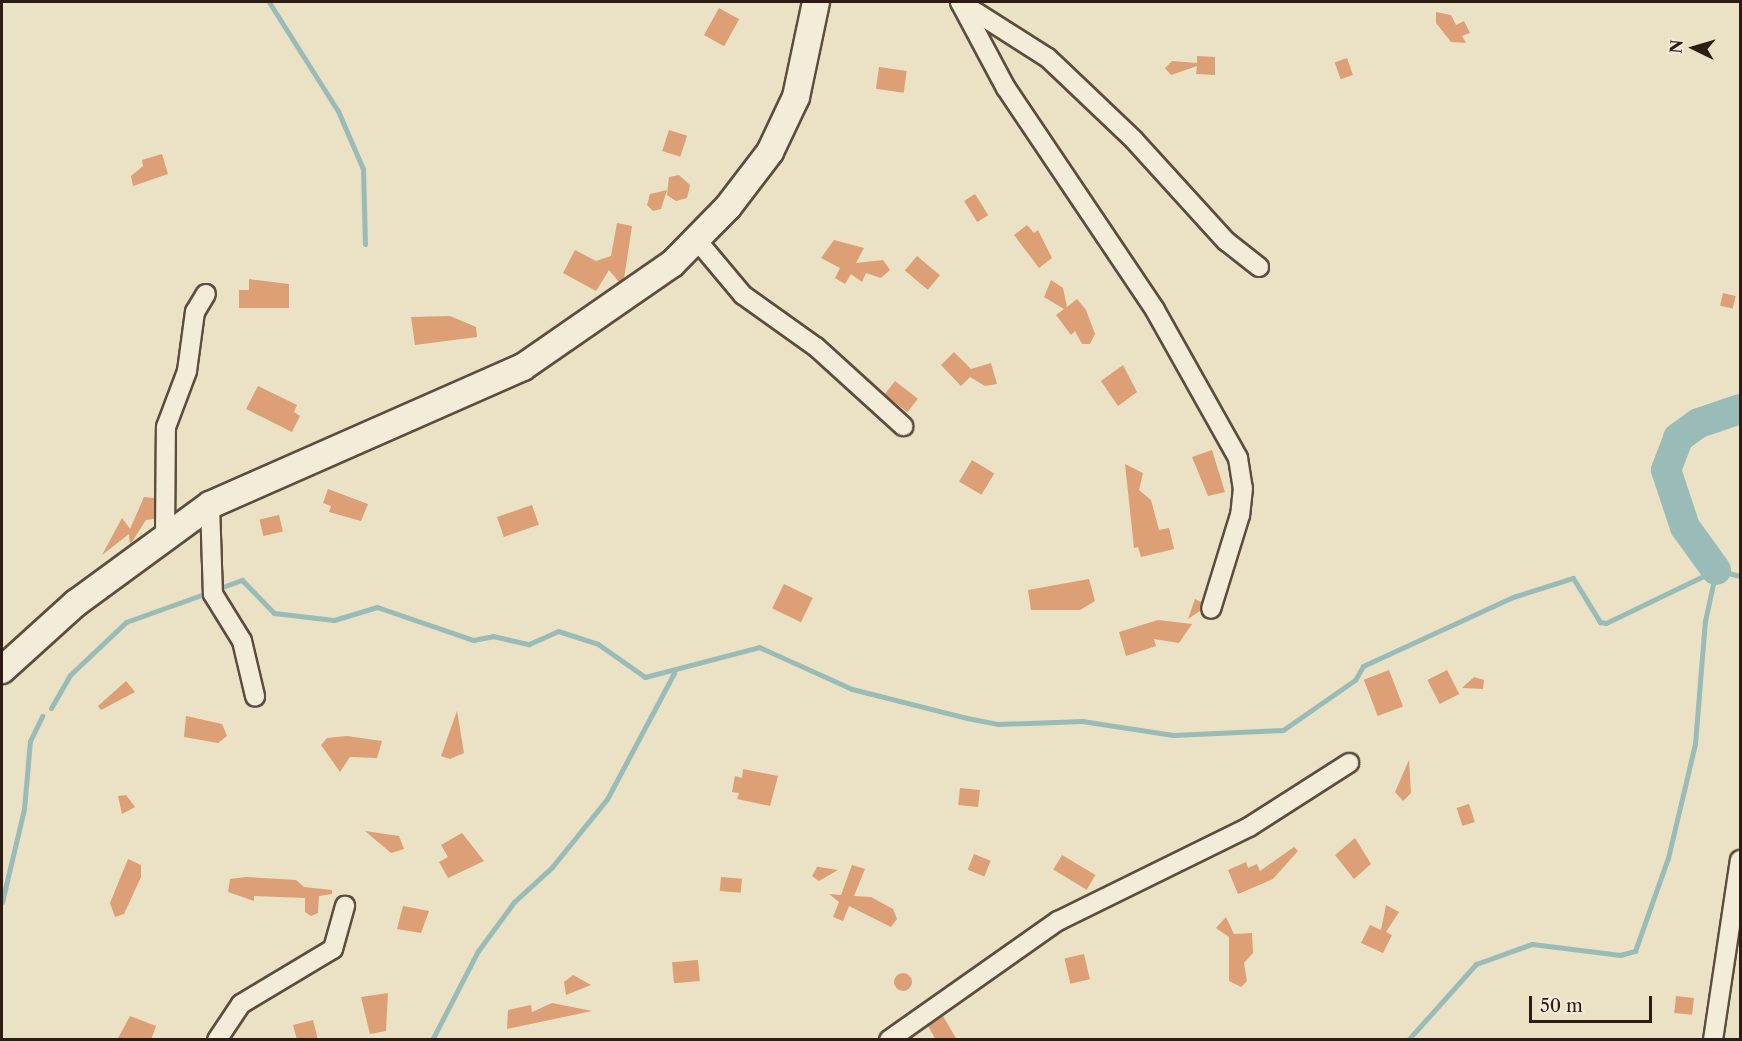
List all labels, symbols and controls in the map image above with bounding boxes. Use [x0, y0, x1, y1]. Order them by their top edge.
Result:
north arrow [1664, 18, 1724, 78]
text: N [1666, 39, 1687, 54]
scale bar [1532, 984, 1655, 1022]
text: 50 m [1540, 995, 1583, 1017]

